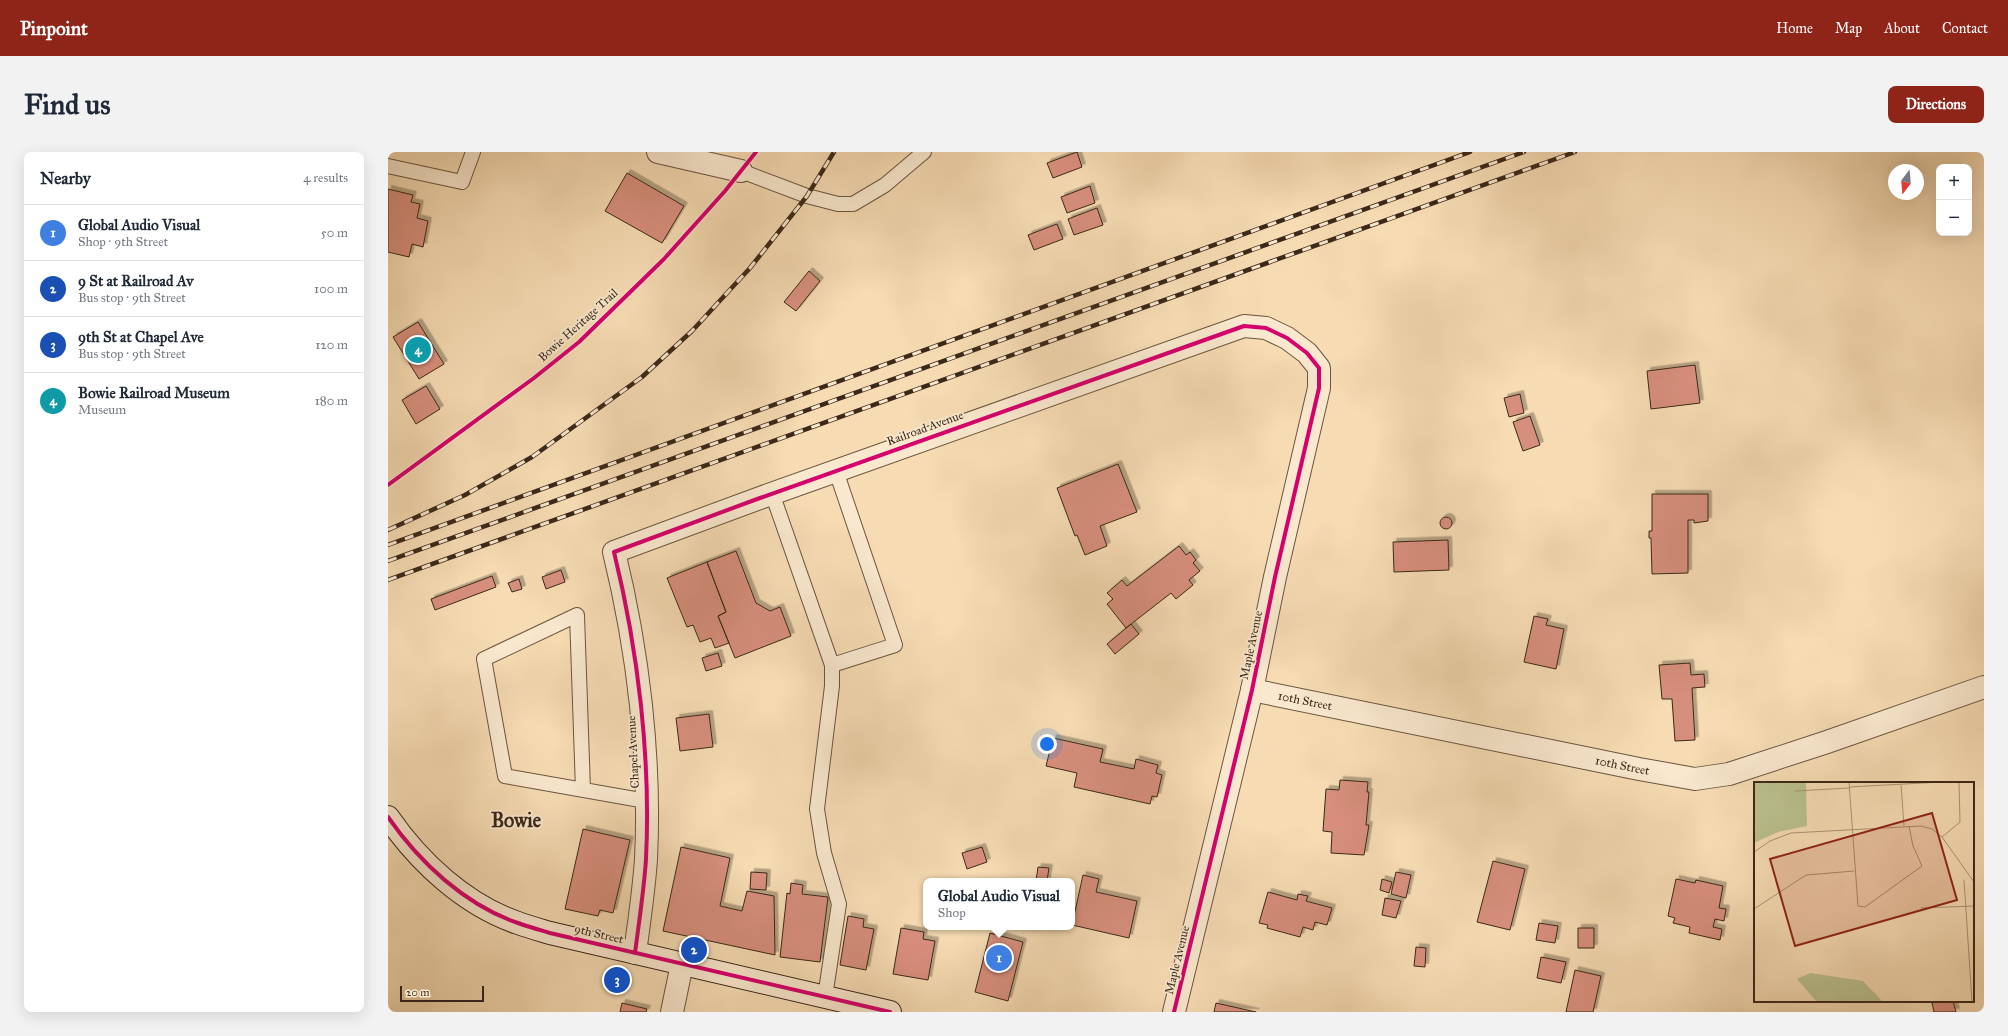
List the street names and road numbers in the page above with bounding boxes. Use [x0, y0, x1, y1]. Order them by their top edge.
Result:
street label: Bowie Heritage Trail [535, 285, 622, 365]
street label: Railroad Avenue [885, 408, 965, 448]
street label: Maple Avenue [1237, 609, 1265, 681]
street label: 10th Street [1277, 688, 1334, 713]
street label: Chapel Avenue [624, 715, 642, 789]
street label: 10th Street [1594, 753, 1651, 778]
street label: 9th Street [573, 922, 626, 947]
street label: Maple Avenue [1162, 924, 1192, 996]

